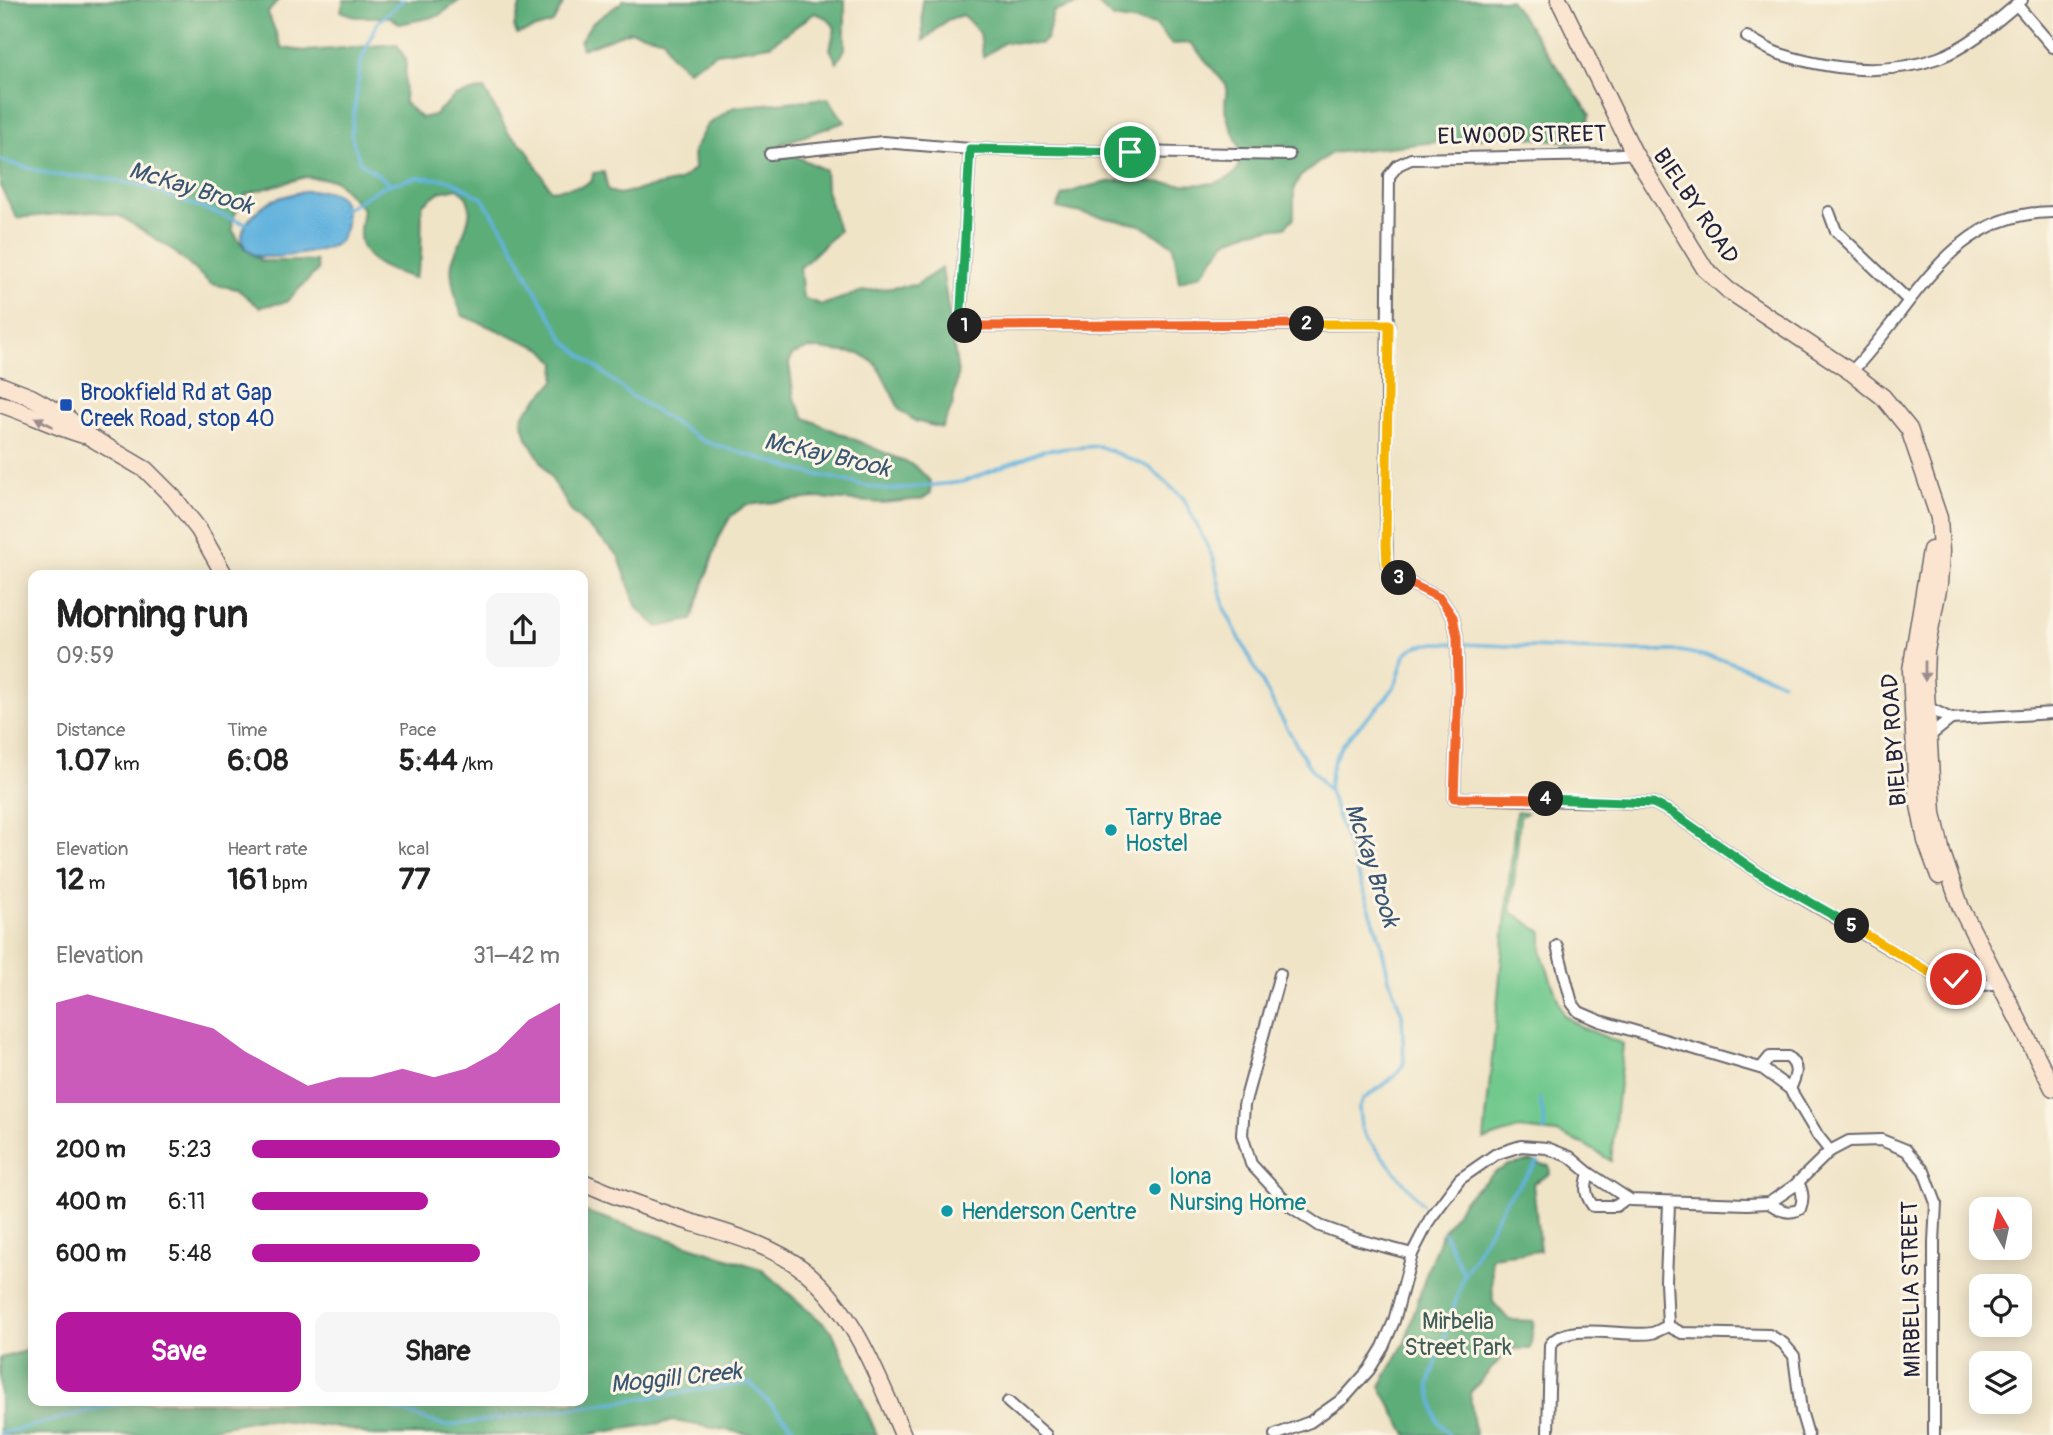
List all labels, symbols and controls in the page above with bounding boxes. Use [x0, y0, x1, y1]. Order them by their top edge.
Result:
street label: ELWOOD STREET [1437, 119, 1607, 151]
pin [1100, 122, 1160, 182]
icon: arrive [1111, 133, 1149, 171]
street label: BIELBY ROAD [1647, 143, 1745, 269]
water label: McKay Brook [126, 155, 258, 221]
pin: 2 [1290, 306, 1324, 342]
pin: 1 [948, 308, 982, 344]
text: 2 [1301, 311, 1312, 335]
text: 1 [961, 313, 968, 337]
place label: Brookfield Rd at Gap Creek Road, stop 40 [80, 378, 275, 433]
marker: Brookfield Rd at Gap Creek Road, stop 40 [58, 397, 74, 413]
one-way arrow [34, 416, 54, 428]
water label: McKay Brook [761, 426, 895, 484]
pin: 3 [1382, 560, 1416, 596]
text: 3 [1393, 565, 1404, 589]
text: Morning run [56, 591, 248, 639]
button: share [486, 593, 560, 667]
text: 09:59 [56, 641, 114, 670]
one-way arrow [1919, 660, 1931, 682]
street label: BIELBY ROAD [1875, 673, 1913, 807]
text: Distance [56, 718, 125, 742]
text: Time [227, 718, 267, 742]
text: Pace [399, 718, 436, 742]
text: 1.07 [56, 742, 111, 779]
text: 6:08 [227, 742, 288, 779]
text: 5:44 [399, 742, 458, 779]
text: km [111, 752, 140, 776]
text: /km [458, 752, 493, 776]
pin: 4 [1528, 782, 1564, 816]
text: 4 [1540, 786, 1551, 810]
water label: McKay Brook [1338, 800, 1406, 932]
place label: Tarry Brae Hostel [1125, 803, 1222, 858]
marker: Tarry Brae Hostel [1103, 822, 1119, 838]
text: Elevation [56, 837, 128, 861]
text: Heart rate [227, 837, 307, 861]
text: kcal [399, 837, 430, 861]
text: 12 [56, 861, 85, 898]
text: 161 [227, 861, 268, 898]
text: 77 [399, 861, 430, 898]
text: m [85, 871, 106, 895]
text: bpm [268, 871, 308, 895]
pin: 5 [1834, 908, 1870, 944]
text: 5 [1846, 913, 1857, 937]
text: Elevation [56, 941, 144, 970]
text: 31–42 m [473, 941, 560, 970]
pin [1926, 949, 1986, 1009]
icon: check [1937, 960, 1975, 998]
text: 200 m [56, 1135, 126, 1164]
text: 5:23 [168, 1135, 212, 1164]
place label: Iona Nursing Home [1169, 1162, 1307, 1217]
marker: Iona Nursing Home [1147, 1181, 1163, 1197]
text: 400 m [56, 1187, 126, 1216]
text: 6:11 [168, 1187, 206, 1216]
place label: Henderson Centre [961, 1197, 1137, 1226]
north arrow [1969, 1197, 2032, 1260]
map controls [1969, 1197, 2032, 1414]
street label: MIRBELIA STREET [1895, 1200, 1927, 1378]
marker: Henderson Centre [939, 1203, 955, 1219]
text: 600 m [56, 1239, 126, 1268]
text: 5:48 [168, 1239, 212, 1268]
button: locate [1969, 1274, 2032, 1337]
park label: Mirbelia Street Park [1404, 1307, 1512, 1362]
button: Save [56, 1312, 301, 1392]
button: Share [315, 1312, 560, 1392]
button: layers [1969, 1351, 2032, 1414]
water label: Moggill Creek [609, 1356, 745, 1399]

